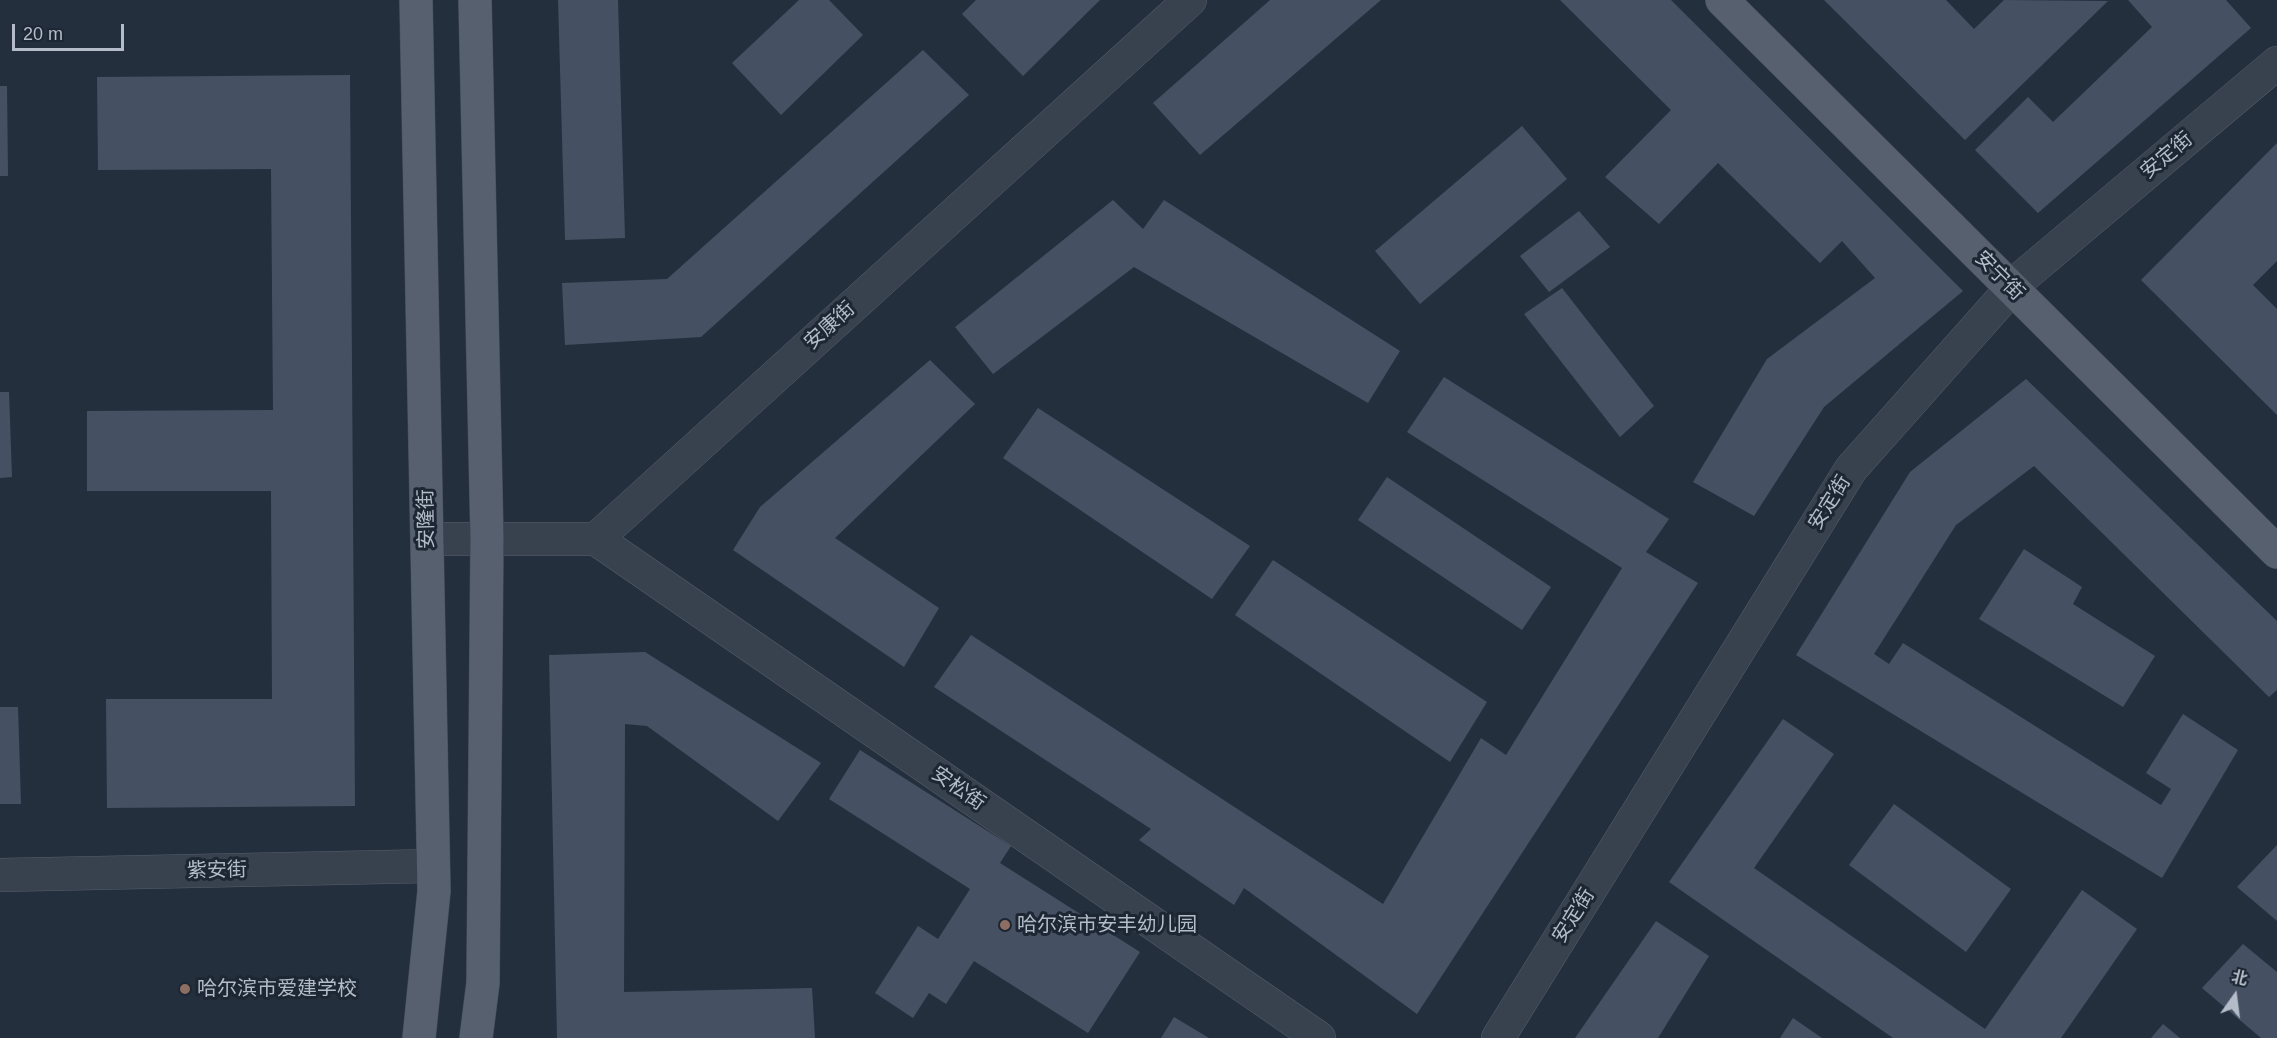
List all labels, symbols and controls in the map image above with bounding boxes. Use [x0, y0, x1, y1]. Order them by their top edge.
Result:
scale bar [15, 12, 128, 50]
text: 20 m [23, 24, 63, 44]
street label: 安定街 [2136, 128, 2198, 184]
street label: 安宁街 [1969, 246, 2029, 306]
street label: 安康街 [800, 297, 860, 355]
street label: 安定街 [1804, 471, 1856, 535]
street label: 安隆街 [414, 489, 440, 549]
street label: 安松街 [927, 762, 989, 816]
street label: 紫安街 [187, 858, 247, 884]
street label: 安定街 [1548, 884, 1600, 948]
place label: 哈尔滨市安丰幼儿园 [1017, 913, 1197, 937]
marker: 哈尔滨市安丰幼儿园 [998, 918, 1012, 932]
north arrow [2205, 966, 2265, 1026]
text: 北 [2230, 968, 2249, 988]
place label: 哈尔滨市爱建学校 [197, 977, 357, 1001]
marker: 哈尔滨市爱建学校 [178, 982, 192, 996]

